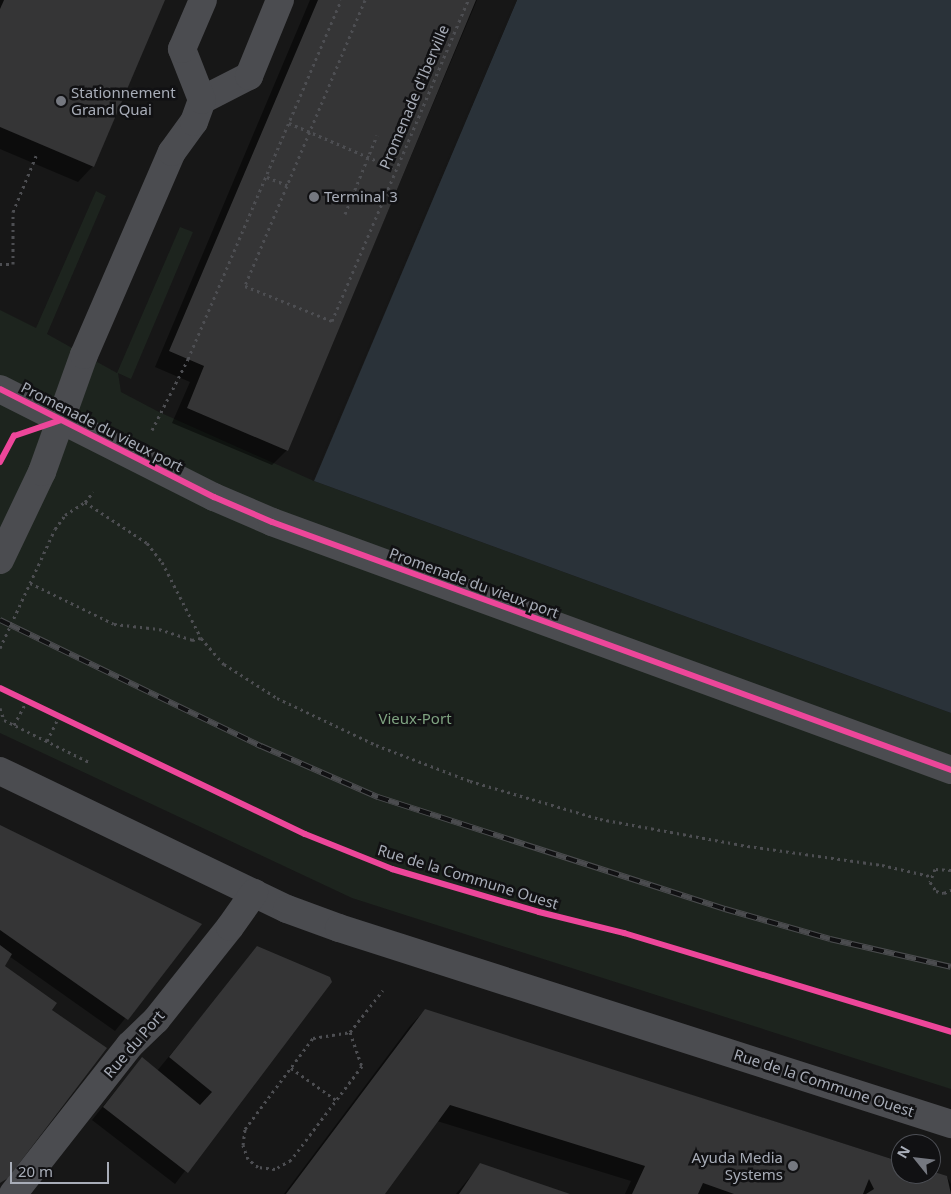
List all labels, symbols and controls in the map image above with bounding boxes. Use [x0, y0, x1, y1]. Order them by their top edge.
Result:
street label: Promenade d'Iberville [375, 22, 453, 172]
place label: Stationnement Grand Quai [71, 83, 176, 118]
marker: Stationnement Grand Quai [55, 95, 67, 107]
place label: Terminal 3 [324, 188, 398, 206]
marker: Terminal 3 [308, 191, 320, 203]
street label: Promenade du vieux port [18, 378, 186, 476]
street label: Promenade du vieux port [387, 544, 561, 622]
park label: Vieux-Port [378, 710, 452, 728]
street label: Rue de la Commune Ouest [375, 841, 561, 913]
street label: Rue du Port [100, 1007, 168, 1081]
street label: Rue de la Commune Ouest [732, 1045, 916, 1121]
north arrow [891, 1134, 941, 1184]
text: N [892, 1142, 914, 1162]
place label: Ayuda Media Systems [691, 1148, 783, 1183]
scale bar [12, 1152, 111, 1184]
marker: Ayuda Media Systems [787, 1160, 799, 1172]
text: 20 m [18, 1161, 53, 1181]

